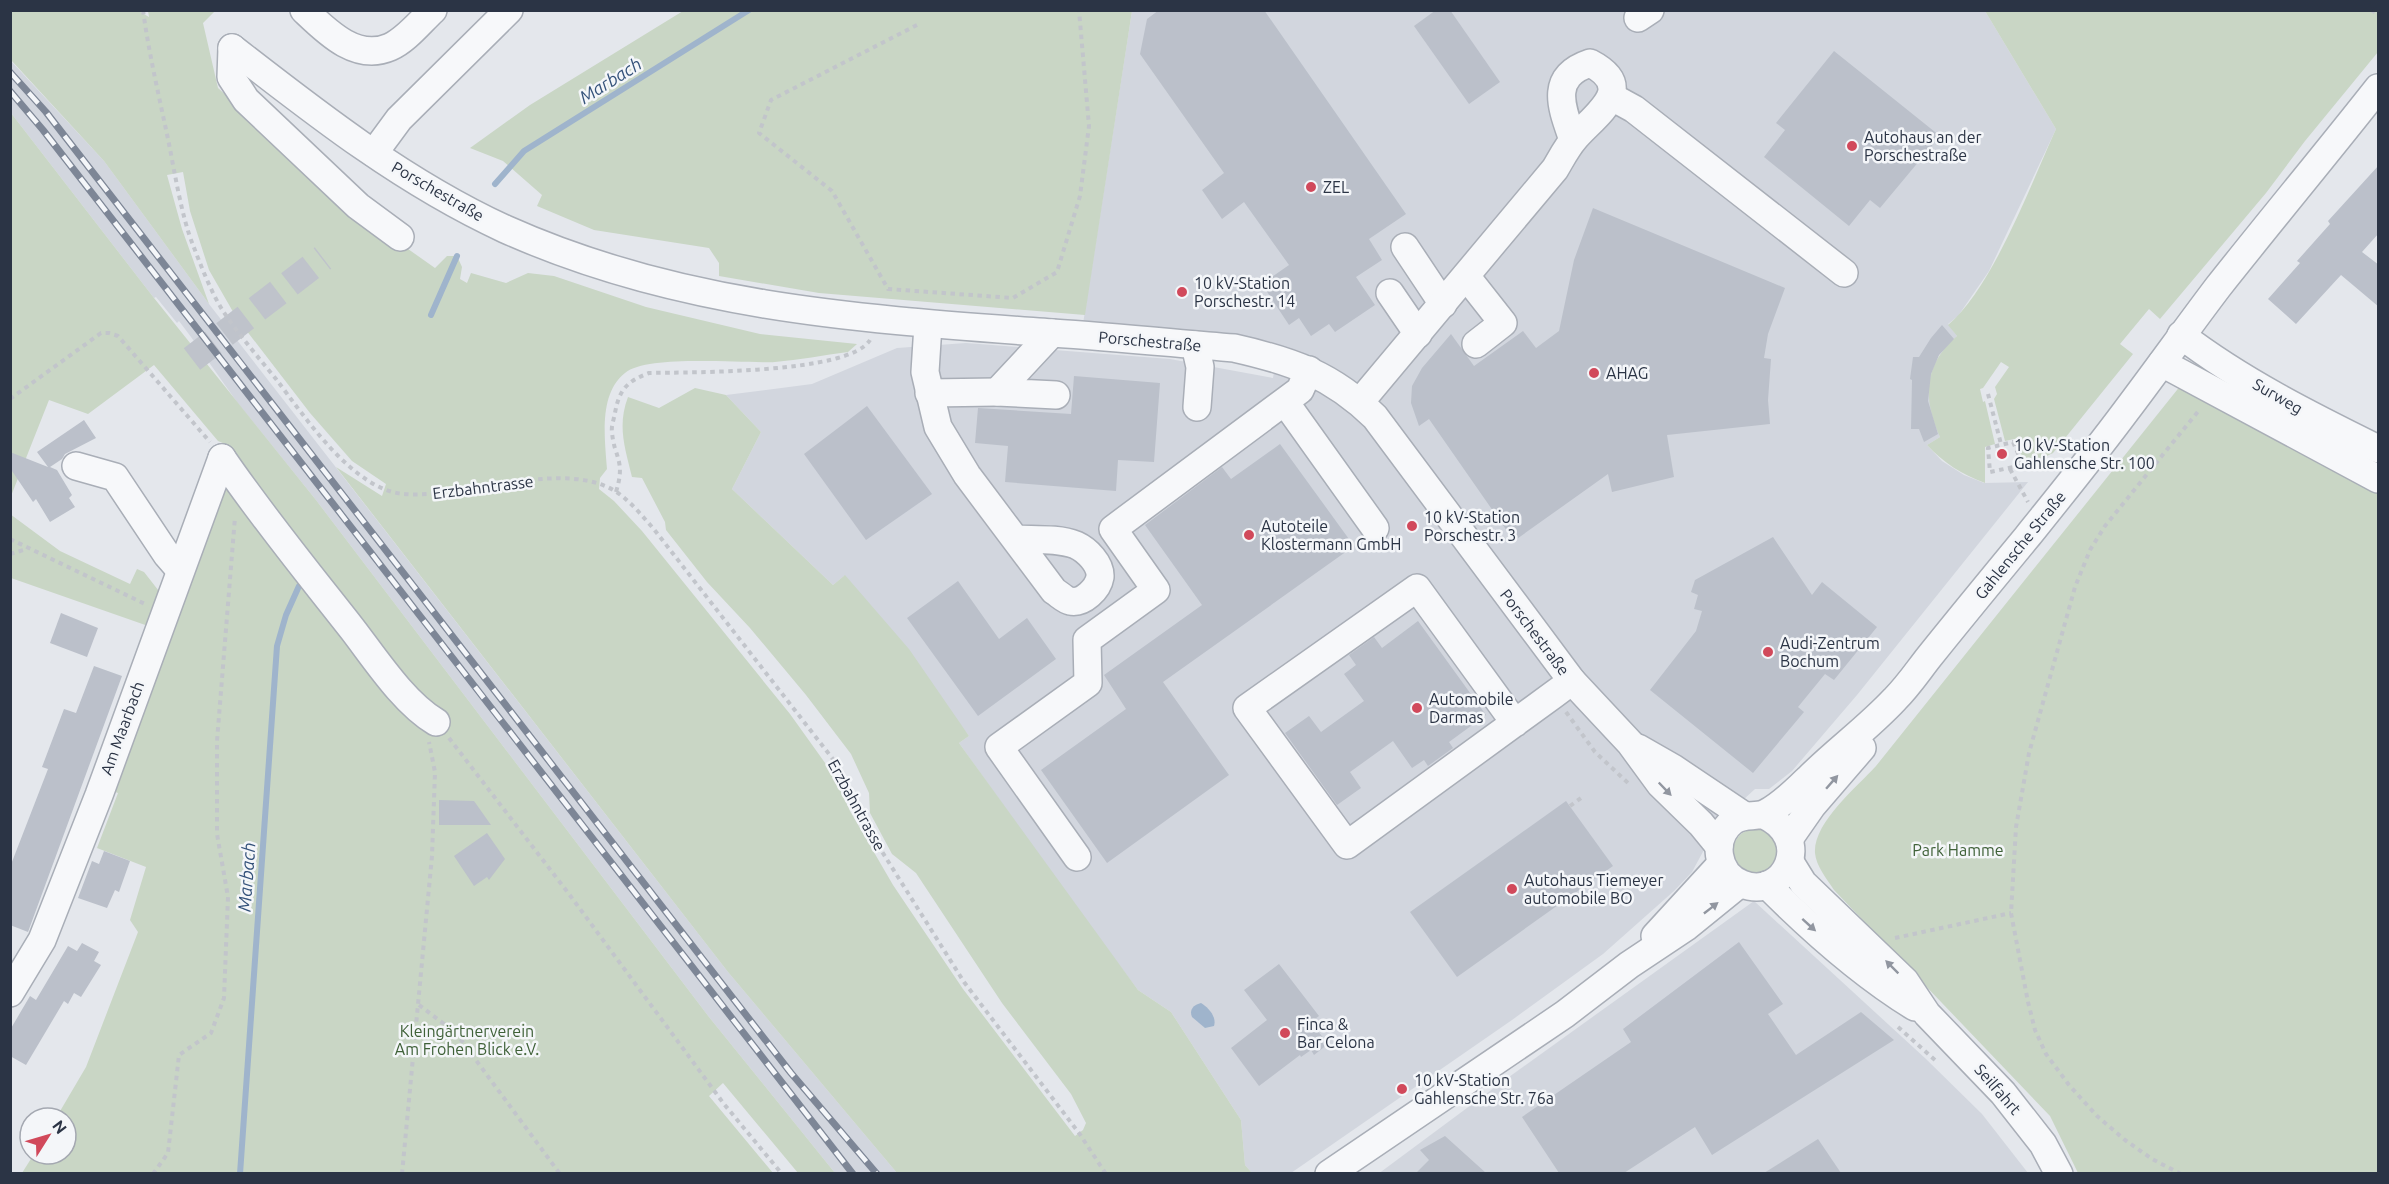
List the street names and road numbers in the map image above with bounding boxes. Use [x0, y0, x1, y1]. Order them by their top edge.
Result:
street label: Porschestraße [389, 157, 487, 225]
street label: Porschestraße [1098, 328, 1202, 354]
street label: Surweg [2250, 375, 2306, 417]
street label: Erzbahntrasse [432, 472, 534, 502]
street label: Gahlensche Straße [1971, 487, 2069, 603]
street label: Porschestraße [1497, 585, 1573, 679]
street label: Am Maarbach [97, 679, 147, 777]
street label: Erzbahntrasse [825, 756, 889, 854]
street label: Seilfahrt [1971, 1060, 2025, 1118]

